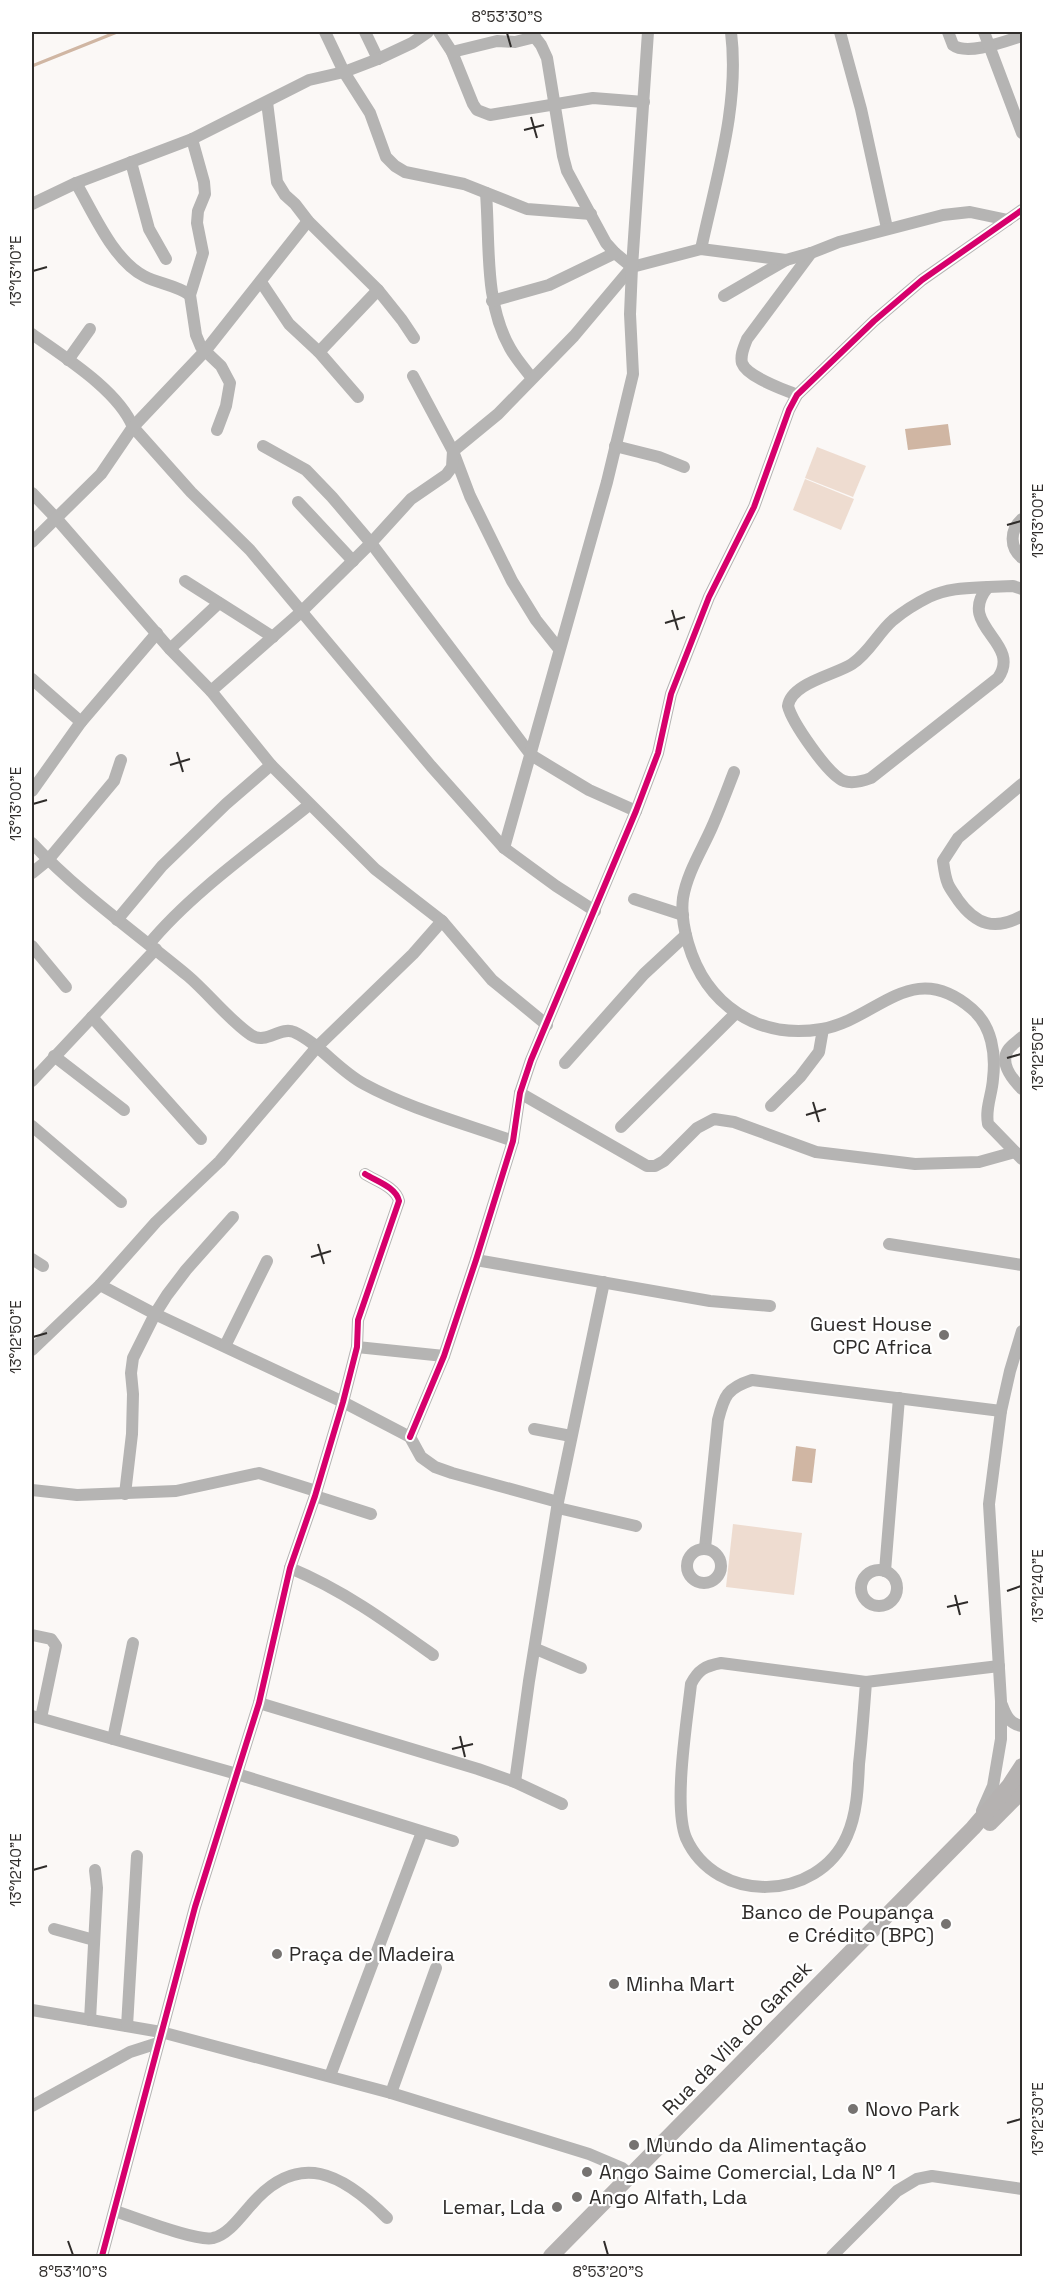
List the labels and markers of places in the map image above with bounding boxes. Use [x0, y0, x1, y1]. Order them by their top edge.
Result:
place label: Guest House CPC Africa [810, 1311, 932, 1360]
marker: Guest House CPC Africa [937, 1328, 951, 1342]
place label: Banco de Poupança e Crédito (BPC) [741, 1899, 934, 1948]
marker: Banco de Poupança e Crédito (BPC) [939, 1917, 953, 1931]
place label: Praça de Madeira [289, 1941, 455, 1967]
marker: Praça de Madeira [270, 1947, 284, 1961]
place label: Minha Mart [626, 1971, 735, 1997]
marker: Minha Mart [607, 1977, 621, 1991]
place label: Novo Park [865, 2096, 960, 2122]
marker: Novo Park [846, 2102, 860, 2116]
place label: Mundo da Alimentação [646, 2132, 867, 2158]
marker: Mundo da Alimentação [627, 2138, 641, 2152]
place label: Ango Saime Comercial, Lda N° 1 [599, 2159, 896, 2185]
marker: Ango Saime Comercial, Lda N° 1 [580, 2165, 594, 2179]
place label: Ango Alfath, Lda [589, 2184, 747, 2210]
marker: Ango Alfath, Lda [570, 2190, 584, 2204]
place label: Lemar, Lda [443, 2194, 545, 2220]
marker: Lemar, Lda [550, 2200, 564, 2214]

